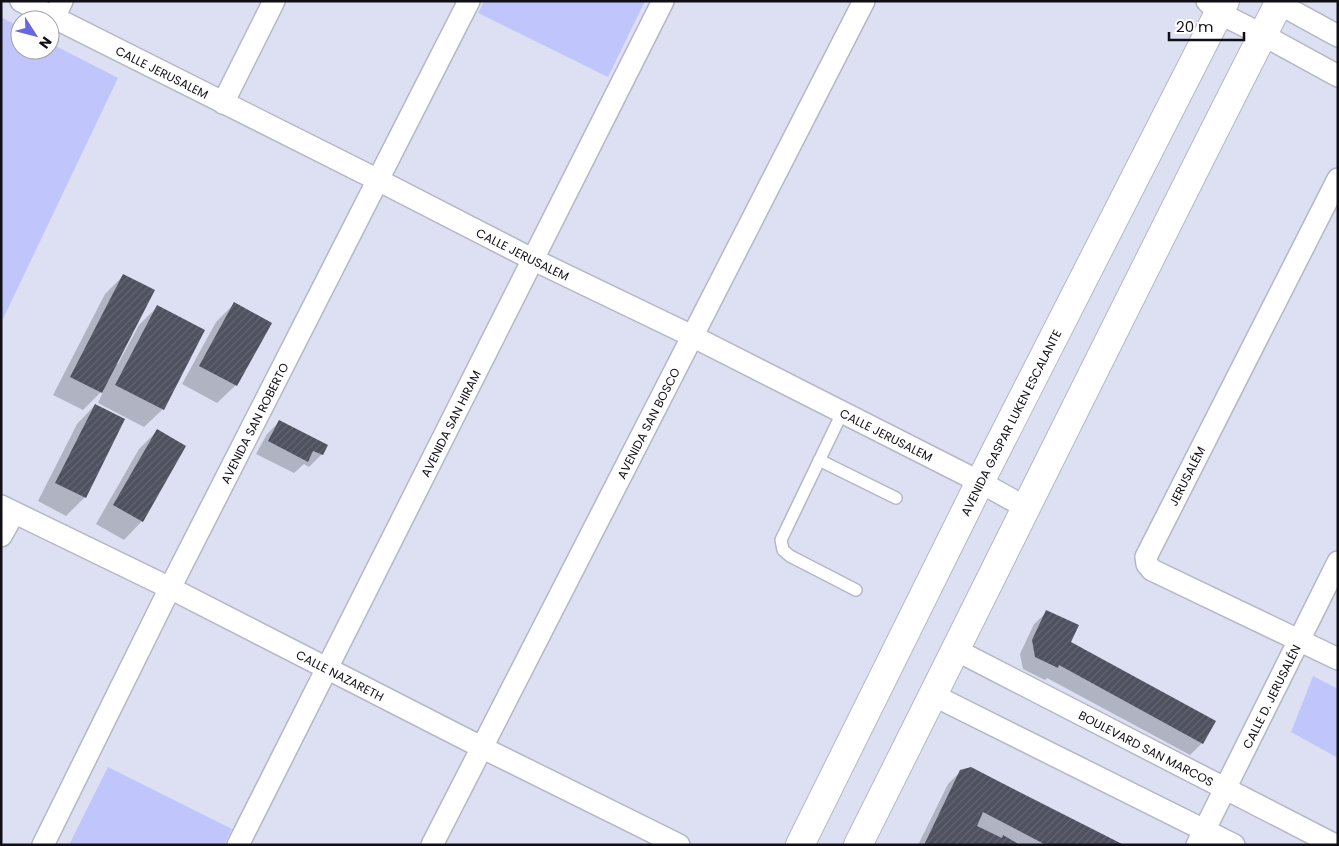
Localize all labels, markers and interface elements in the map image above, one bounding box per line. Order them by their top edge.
north arrow [10,10,60,60]
scale bar [1169,10,1244,42]
text: 20 m [1176,16,1214,37]
text: N [34,33,57,53]
street label: CALLE JERUSALEM [113,41,212,102]
street label: CALLE JERUSALEM [474,223,572,284]
street label: AVENIDA GASPAR LUKEN ESCALANTE [956,326,1065,519]
street label: AVENIDA SAN ROBERTO [216,359,292,486]
street label: AVENIDA SAN BOSCO [612,364,684,482]
street label: AVENIDA SAN HIRAM [416,367,484,480]
street label: CALLE JERUSALEM [837,404,936,465]
street label: JERUSALÉM [1165,443,1209,509]
street label: CALLE D. JERUSALÉN [1238,642,1304,751]
street label: CALLE NAZARETH [293,645,387,705]
street label: BOULEVARD SAN MARCOS [1076,706,1217,790]

